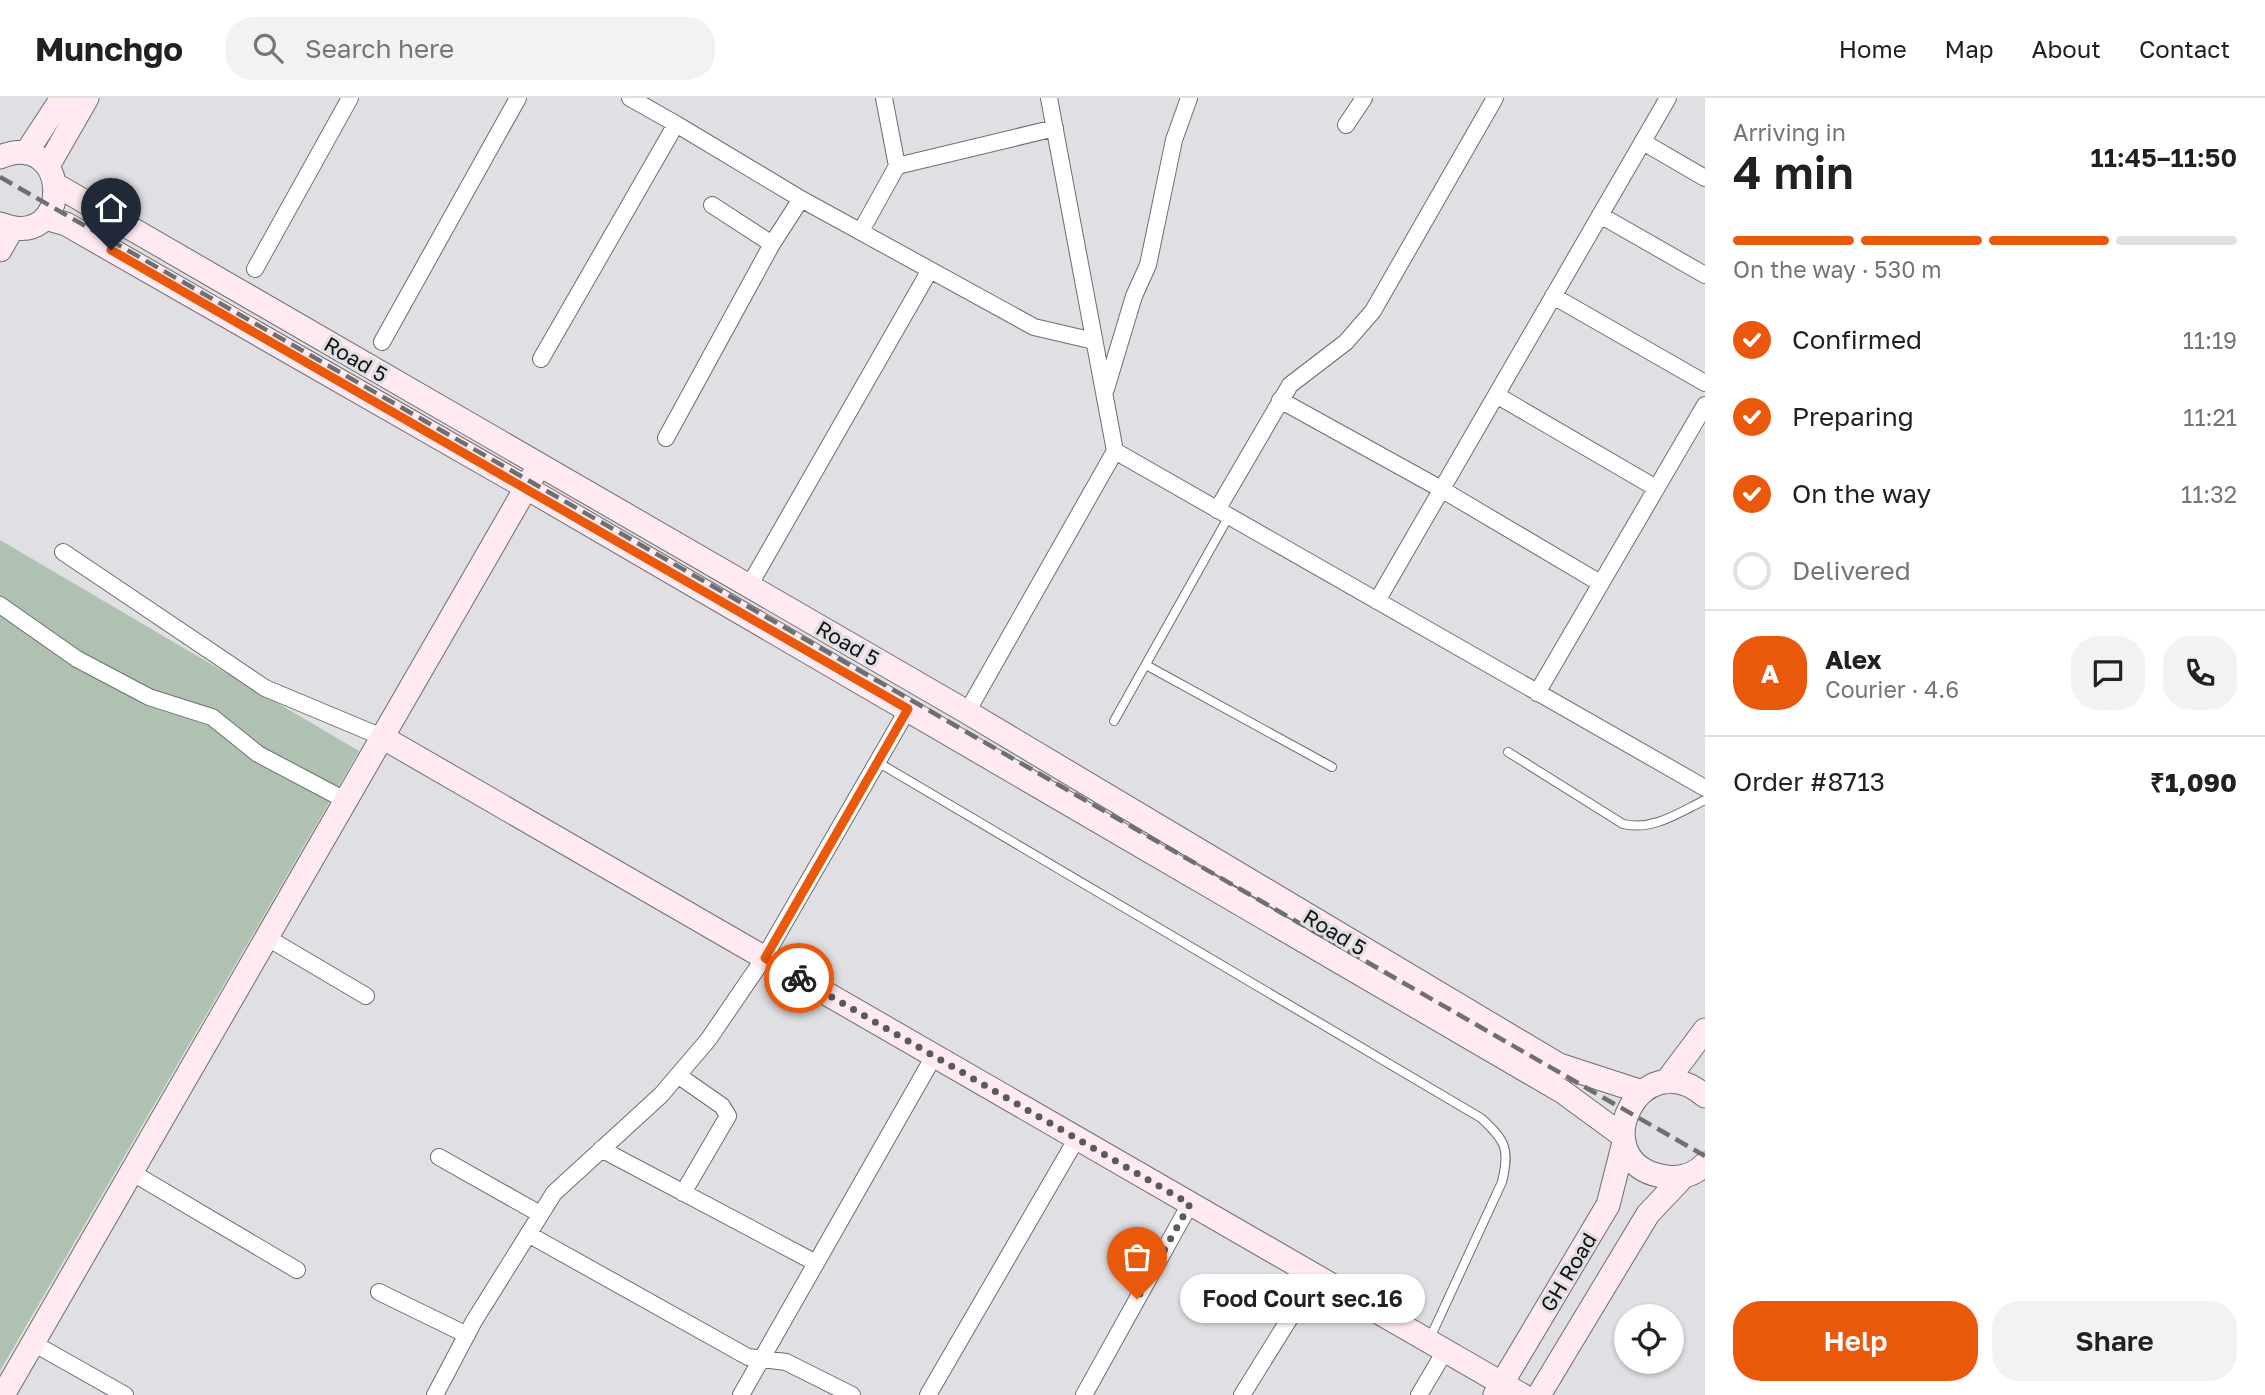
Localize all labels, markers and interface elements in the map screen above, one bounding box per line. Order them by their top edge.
search box [225,17,715,80]
text: Munchgo [35,29,183,68]
icon: search [249,29,287,67]
text: Search here [305,33,454,64]
text: Home [1839,34,1907,63]
text: Map [1945,34,1994,63]
text: About [2032,34,2101,63]
text: Contact [2139,34,2230,63]
text: Arriving in [1733,118,1846,146]
text: 11:45–11:50 [2091,142,2237,173]
text: 4 min [1733,144,1854,199]
pin [81,178,141,250]
icon: home [92,189,130,227]
text: On the way · 530 m [1733,255,1942,283]
icon: check [1733,321,1771,359]
text: Confirmed [1792,324,1922,355]
text: 11:19 [2183,326,2237,354]
street label: Road 5 [320,331,392,387]
icon: check [1733,398,1771,436]
text: Preparing [1792,401,1914,432]
text: 11:21 [2183,403,2237,431]
icon: check [1733,475,1771,513]
text: On the way [1792,478,1931,509]
text: 11:32 [2181,480,2237,508]
text: Delivered [1792,555,1911,586]
street label: Road 5 [812,615,884,671]
button: chat [2071,636,2145,710]
button: phone [2163,636,2237,710]
text: Alex [1825,644,1882,675]
text: A [1761,658,1779,689]
text: Courier · 4.6 [1825,675,1959,703]
text: Order #8713 [1733,766,1885,797]
text: ₹1,090 [2150,767,2237,798]
street label: Road 5 [1299,903,1371,961]
courier [764,943,834,1013]
icon: bike [780,959,818,997]
pin [1107,1227,1167,1299]
street label: GH Road [1534,1228,1602,1316]
icon: bag [1118,1238,1156,1276]
callout: Food Court sec.16 [1179,1274,1424,1324]
text: Food Court sec.16 [1202,1284,1403,1312]
button: Help [1733,1301,1978,1381]
button: Share [1992,1301,2237,1381]
map controls [1614,1304,1684,1374]
button: locate [1614,1304,1684,1374]

